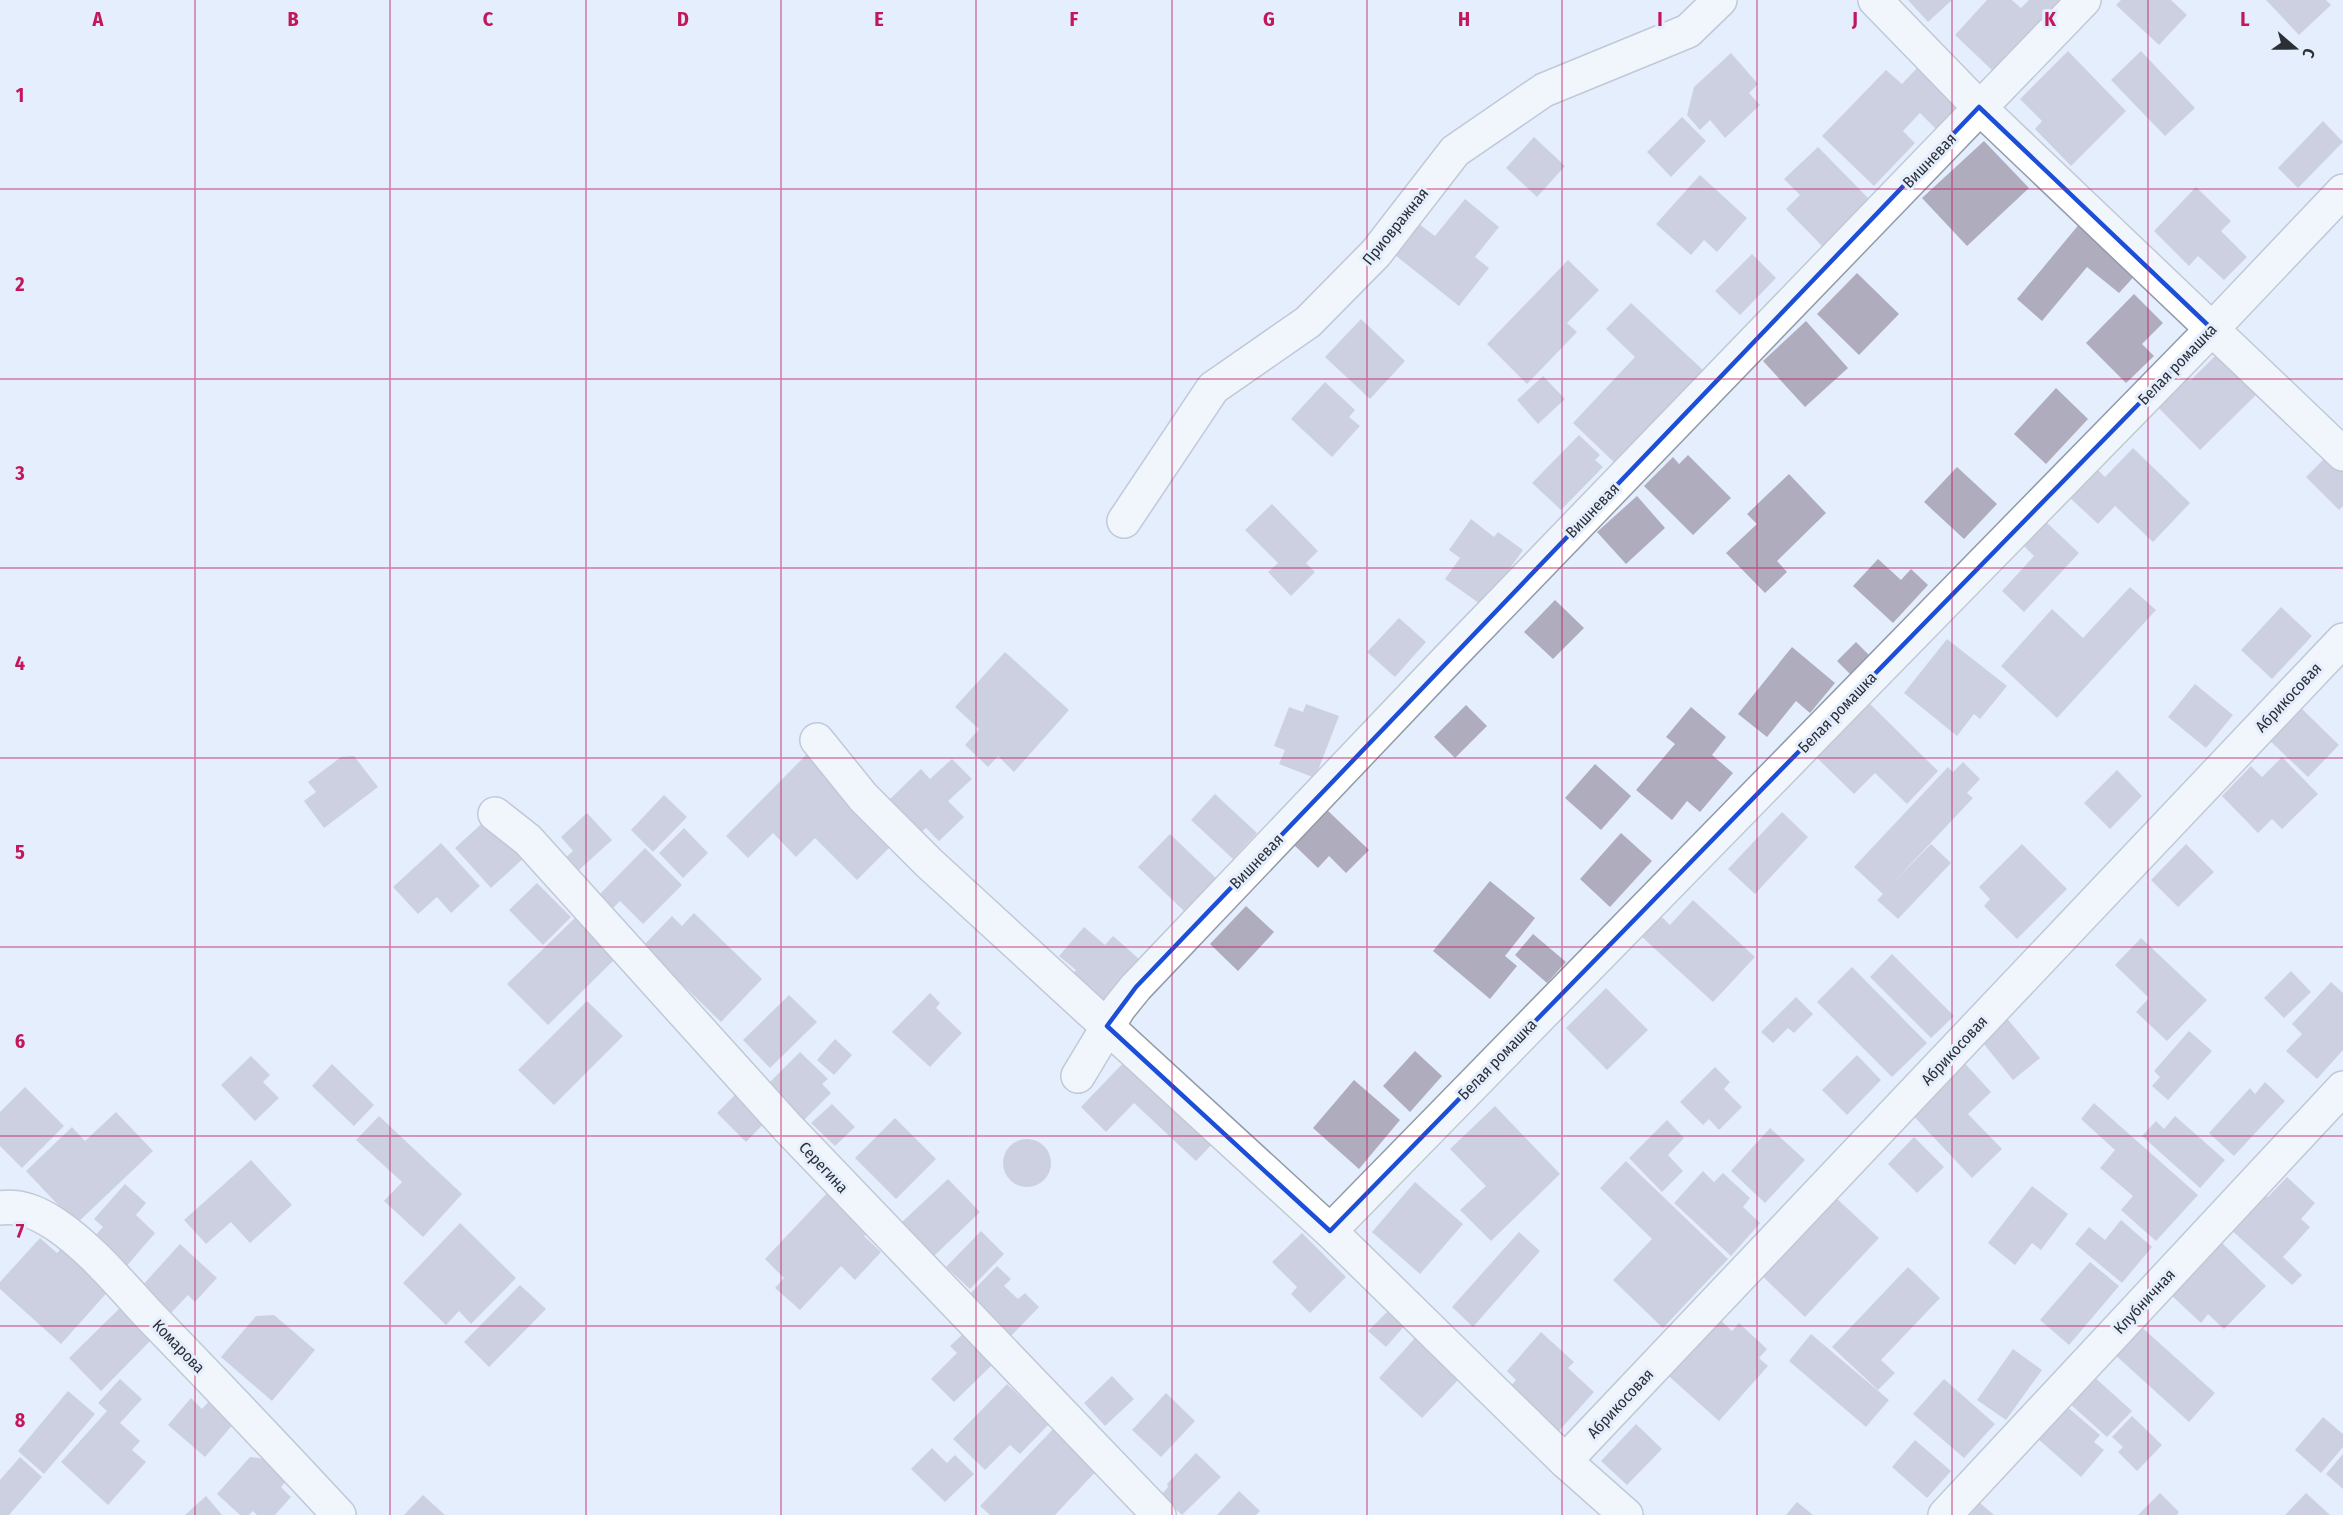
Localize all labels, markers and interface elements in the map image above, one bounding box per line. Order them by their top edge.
text: A [92,7,105,31]
text: B [287,7,299,31]
text: C [483,7,494,31]
text: D [677,7,689,31]
text: E [874,7,884,31]
text: F [1070,7,1079,31]
text: G [1263,7,1275,31]
text: H [1458,7,1470,31]
text: I [1657,7,1663,31]
text: J [1851,7,1858,31]
text: K [2044,7,2056,31]
text: L [2240,7,2250,31]
north arrow [2265,18,2325,78]
text: С [2298,46,2319,61]
text: 1 [16,83,24,107]
street label: Вишневая [1899,129,1960,192]
street label: Приовражная [1358,184,1432,269]
text: 2 [14,272,25,296]
street label: Белая ромашка [2134,320,2221,409]
text: 3 [14,461,25,485]
street label: Вишневая [1562,479,1623,542]
text: 4 [15,651,25,675]
street label: Абрикосовая [2251,659,2325,736]
street label: Белая ромашка [1794,668,1881,757]
street label: Вишневая [1226,830,1287,893]
text: 5 [15,840,25,864]
street label: Абрикосовая [1917,1012,1991,1089]
street label: Белая ромашка [1454,1015,1541,1104]
text: 6 [15,1029,25,1053]
street label: Серегина [795,1138,852,1197]
text: 7 [16,1219,25,1243]
street label: Клубничная [2110,1265,2179,1338]
street label: Комарова [149,1316,209,1377]
street label: Абрикосовая [1583,1365,1657,1442]
text: 8 [15,1408,26,1432]

